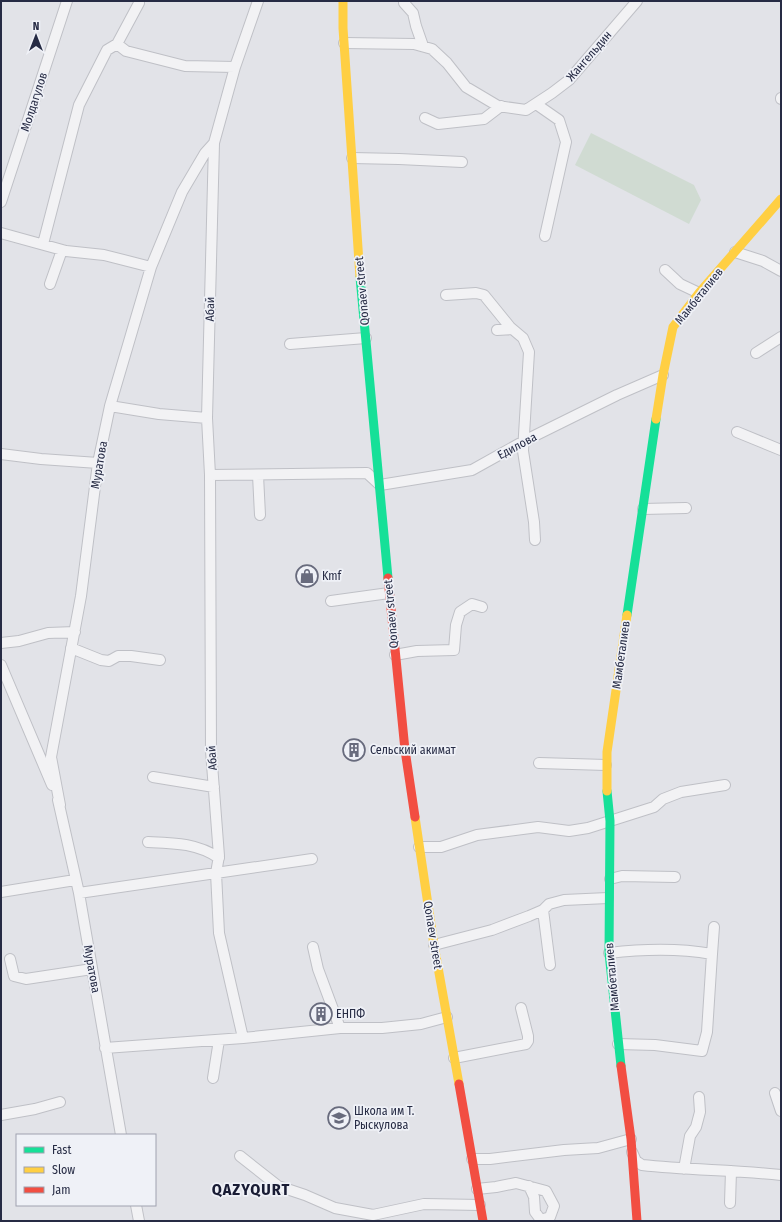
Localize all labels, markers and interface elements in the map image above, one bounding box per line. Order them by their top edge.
north arrow [16,16,56,56]
text: N [33,20,39,33]
street label: Жангельдин [563,28,615,84]
street label: Молдагулов [18,71,50,133]
street label: Qonaev street [352,256,372,326]
street label: Мамбеталиев [672,265,726,327]
street label: Абай [203,296,217,322]
street label: Едилова [495,430,539,462]
street label: Муратова [88,440,110,490]
shop icon: Kmf [294,563,320,589]
place label: Kmf [322,569,343,583]
street label: Qonaev street [381,579,401,649]
street label: Мамбеталиев [609,620,633,690]
building icon: Сельский акимат [341,737,367,763]
place label: Сельский акимат [370,743,456,757]
street label: Абай [204,745,220,771]
street label: Qonaev street [421,900,445,970]
street label: Мамбеталиев [602,942,622,1012]
street label: Муратова [81,944,103,994]
building icon: ЕНПФ [308,1001,334,1027]
place label: ЕНПФ [336,1007,365,1021]
place label: Школа им Т. Рыскулова [354,1104,415,1132]
school or university icon: Школа им Т. Рыскулова [326,1105,352,1131]
legend [16,1134,156,1206]
text: Fast [52,1143,71,1157]
text: Slow [52,1163,75,1177]
district label: QAZYQURT [212,1180,290,1199]
text: Jam [52,1183,70,1197]

